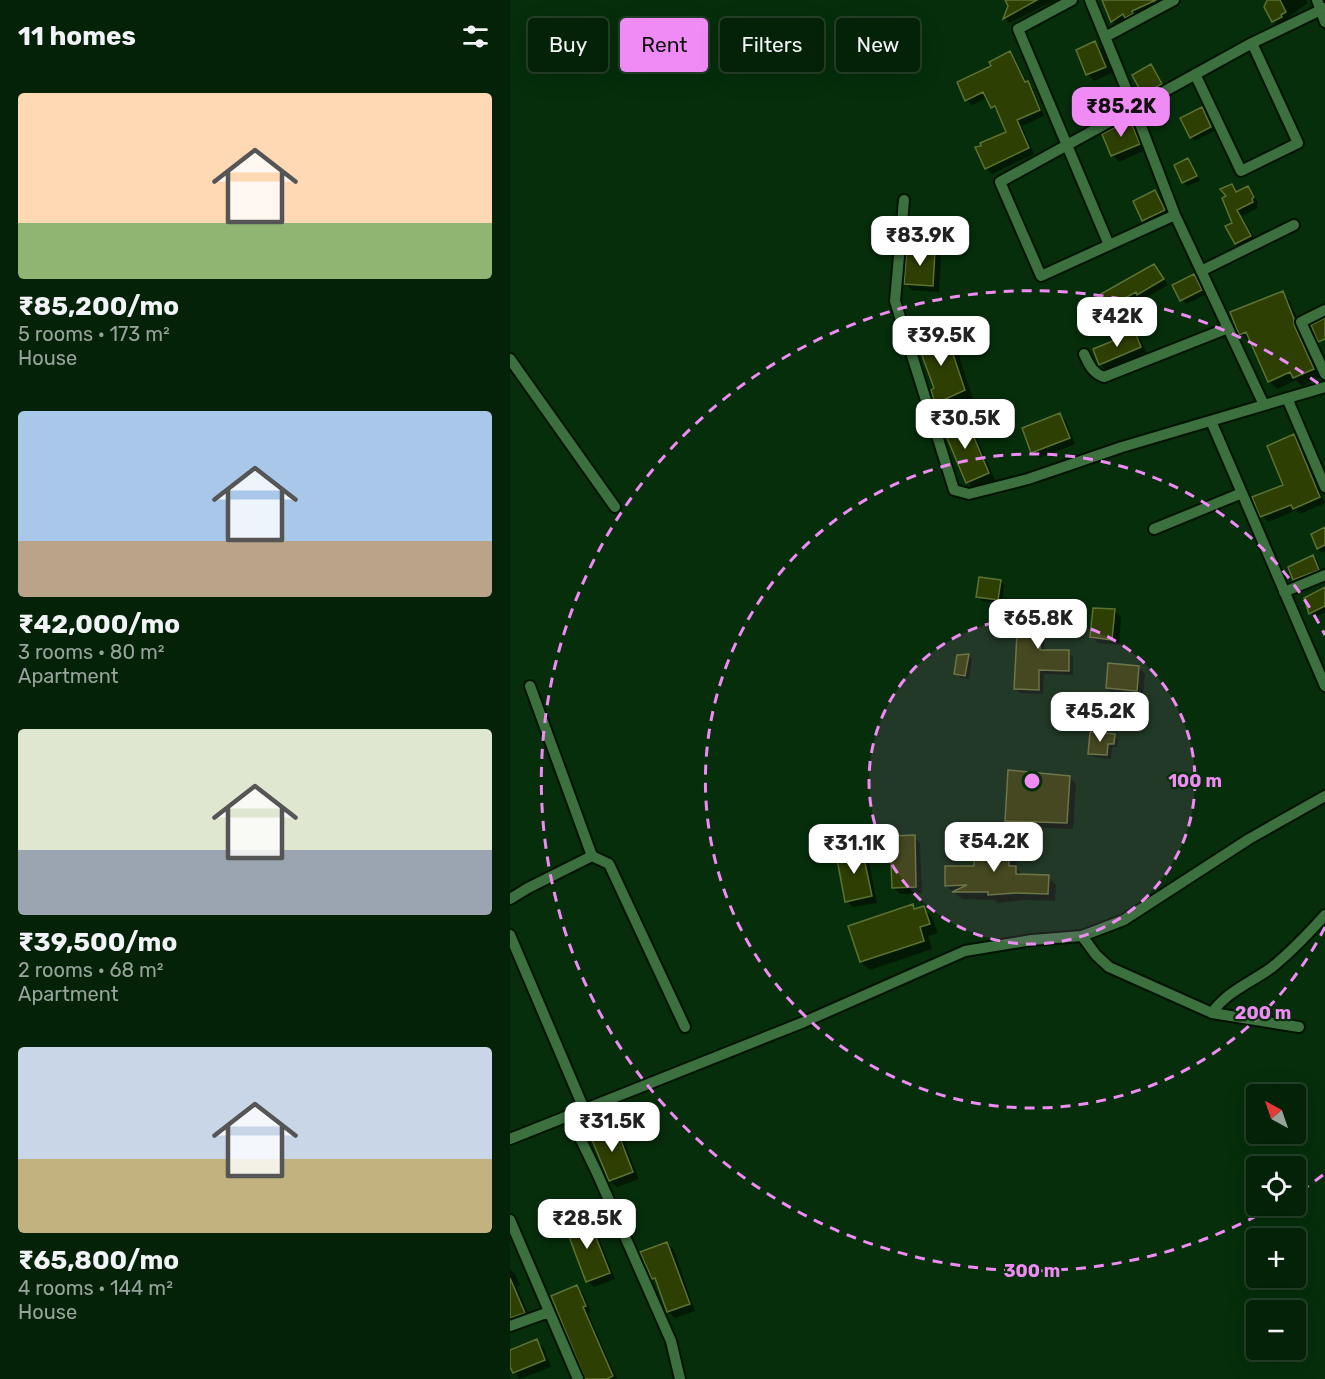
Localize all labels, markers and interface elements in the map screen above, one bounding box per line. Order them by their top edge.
chip: Buy [528,18,608,72]
chip: Rent [620,18,708,72]
chip: Filters [720,18,824,72]
chip: New [836,18,920,72]
icon: filters [459,20,492,53]
text: 11 homes [18,21,136,52]
pin: ₹85.2K [1072,87,1170,138]
text: ₹85.2K [1086,94,1156,118]
icon: home [201,132,309,240]
pin: ₹83.9K [871,216,969,267]
text: ₹83.9K [885,223,955,247]
text: ₹85,200/mo [18,291,179,322]
pin: ₹42K [1081,297,1153,348]
text: ₹42K [1091,304,1143,328]
pin: ₹39.5K [892,316,990,367]
text: 5 rooms · 173 m² [18,322,170,346]
text: ₹39.5K [907,323,975,347]
text: House [18,346,77,370]
pin: ₹30.5K [916,399,1014,450]
text: ₹30.5K [930,406,1000,430]
icon: home [201,450,309,558]
pin: ₹65.8K [989,599,1087,650]
text: ₹65.8K [1003,606,1073,630]
text: ₹42,000/mo [18,609,180,640]
text: 3 rooms · 80 m² [18,640,165,664]
text: Apartment [18,664,119,688]
pin: ₹45.2K [1051,692,1149,743]
text: ₹45.2K [1065,699,1135,723]
icon: home [201,768,309,876]
text: 100 m [1168,770,1222,792]
centre of rings [1022,771,1042,791]
pin: ₹54.2K [945,822,1043,873]
pin: ₹31.1K [805,824,903,875]
text: ₹54.2K [959,829,1029,853]
text: ₹31.1K [823,831,885,855]
text: ₹39,500/mo [18,927,177,958]
text: 2 rooms · 68 m² [18,958,164,982]
text: Apartment [18,982,119,1006]
text: 200 m [1235,1002,1291,1024]
north arrow [1246,1084,1306,1144]
map controls [1246,1084,1306,1360]
icon: home [201,1086,309,1194]
pin: ₹31.5K [563,1102,661,1153]
text: ₹31.5K [579,1109,645,1133]
button: locate [1246,1156,1306,1216]
pin: ₹28.5K [538,1199,636,1250]
text: ₹28.5K [552,1206,622,1230]
button: + [1246,1228,1306,1288]
text: ₹65,800/mo [18,1245,179,1276]
text: 300 m [1004,1260,1060,1282]
text: 4 rooms · 144 m² [18,1276,173,1300]
text: House [18,1300,77,1324]
button: − [1246,1300,1306,1360]

